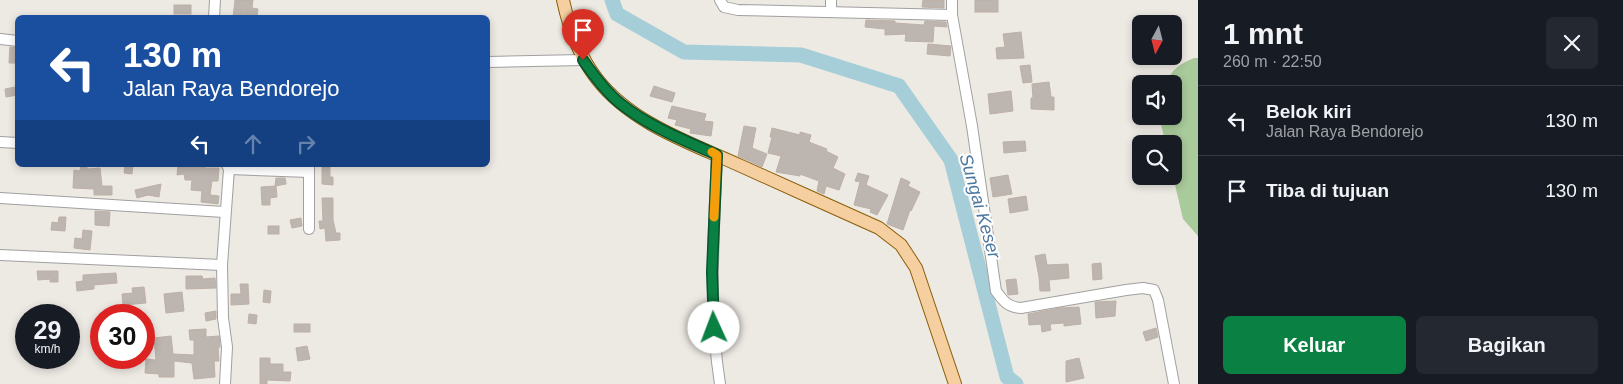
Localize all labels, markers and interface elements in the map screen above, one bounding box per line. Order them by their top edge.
pin [562,9,604,60]
north arrow [1132,15,1182,65]
map controls [1132,15,1182,185]
icon: arrive [569,16,597,44]
text: 1 mnt [1223,17,1303,50]
button: close [1546,17,1598,69]
icon: left [40,35,105,100]
text: 130 m [123,35,222,74]
text: 260 m · 22:50 [1223,53,1322,70]
button: sound [1132,75,1182,125]
text: Jalan Raya Bendorejo [123,76,339,101]
text: Belok kiri [1266,101,1352,122]
icon: left [1223,107,1251,135]
text: 130 m [1545,110,1598,131]
text: Jalan Raya Bendorejo [1266,123,1423,140]
icon: left [186,130,214,158]
icon: ahead [239,130,267,158]
icon: right [292,130,320,158]
button: search [1132,135,1182,185]
water label: Sungai Keser [955,151,1005,262]
icon: arrive [1223,177,1251,205]
text: Tiba di tujuan [1266,180,1389,201]
text: 130 m [1545,180,1598,201]
position arrow [687,301,739,353]
speed limit sign: 30 [90,304,155,369]
text: 29 [34,316,61,344]
button: Keluar [1223,316,1406,374]
button: Bagikan [1416,316,1598,374]
text: km/h [34,342,61,356]

